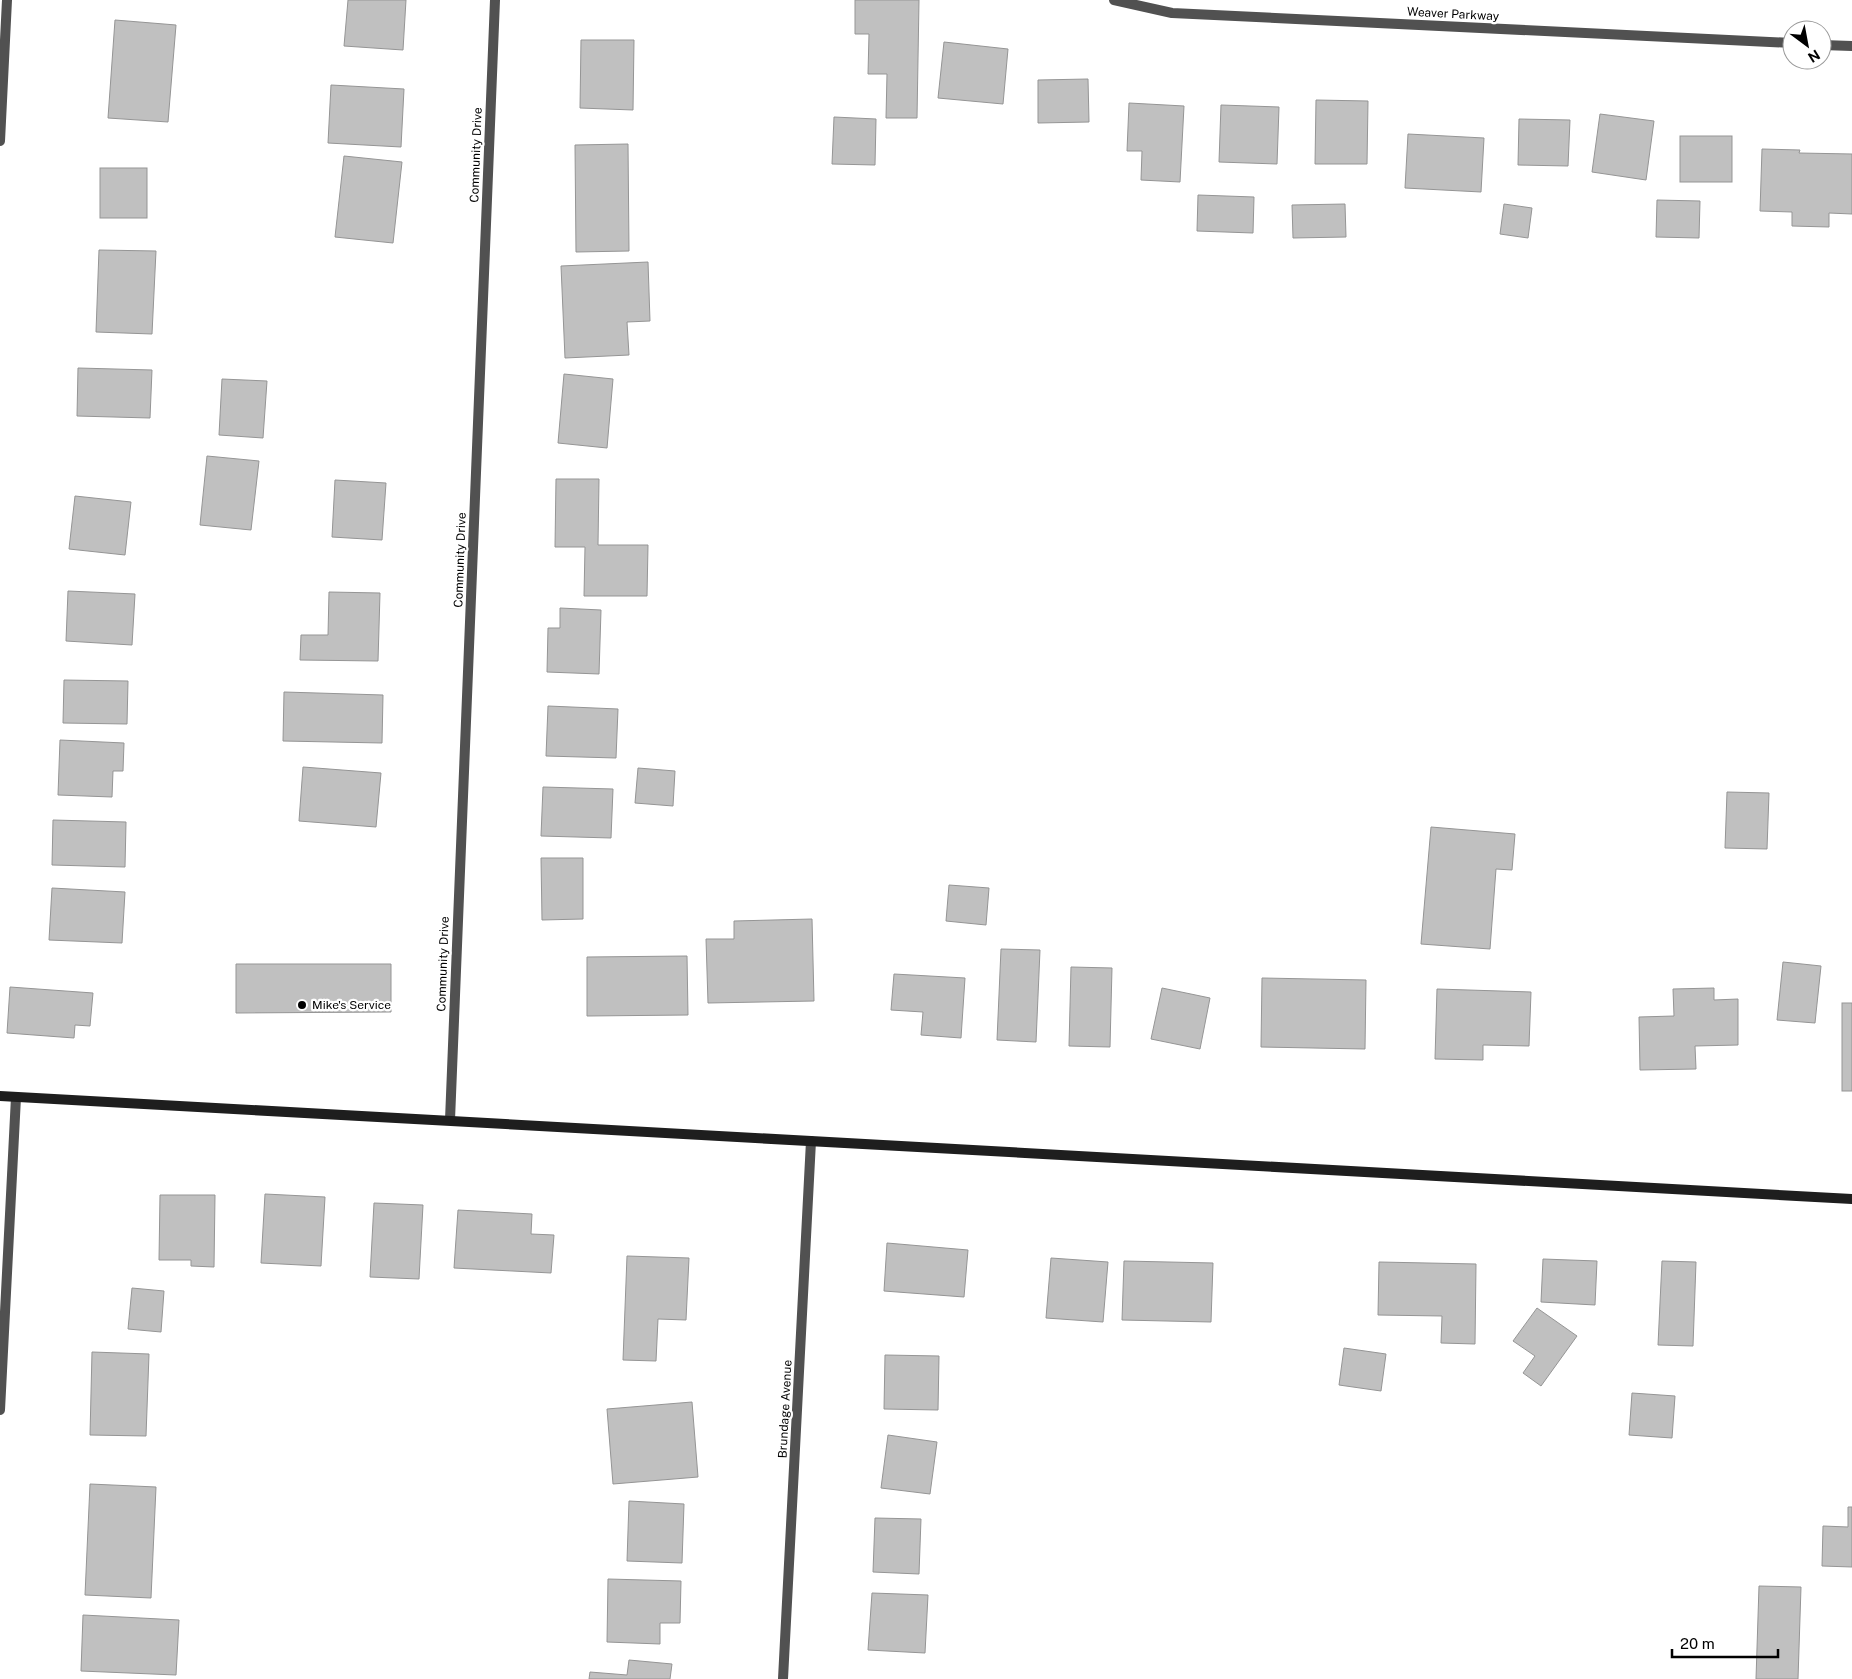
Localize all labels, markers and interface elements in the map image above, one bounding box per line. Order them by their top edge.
street label: Weaver Parkway [1407,5,1500,23]
north arrow [1782,20,1832,70]
text: N [1805,46,1823,66]
street label: Community Drive [467,107,485,203]
street label: Community Drive [451,512,469,608]
street label: Community Drive [434,916,452,1012]
place label: Mike's Service [312,998,391,1012]
marker: Mike's Service [296,999,308,1011]
street label: Brundage Avenue [775,1359,795,1459]
scale bar [1672,1626,1778,1658]
text: 20 m [1680,1635,1715,1652]

